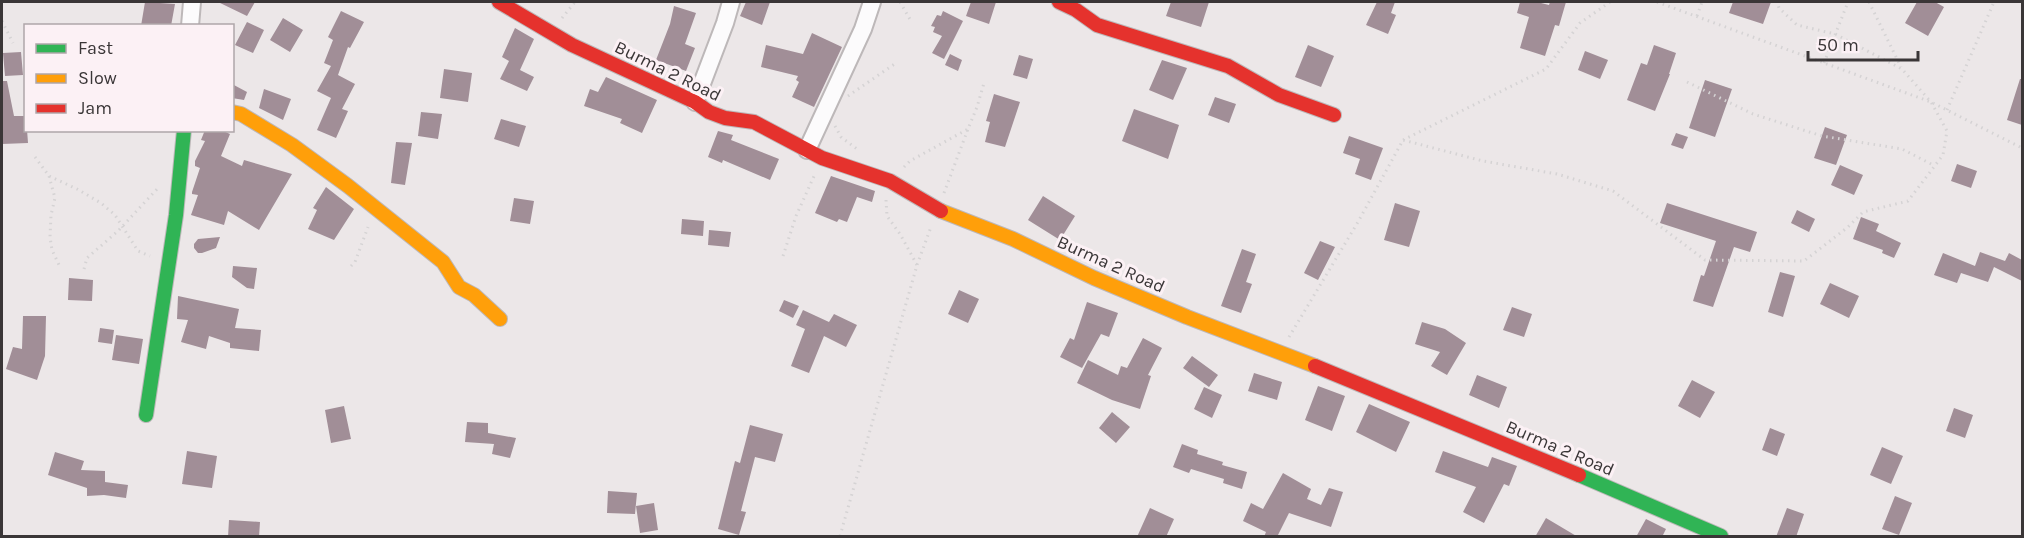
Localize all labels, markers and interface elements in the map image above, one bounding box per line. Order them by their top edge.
legend [24,24,234,132]
scale bar [1808,24,1918,62]
text: 50 m [1817,34,1859,56]
street label: Burma 2 Road [611,36,725,106]
text: Fast [78,37,113,59]
text: Slow [78,67,117,89]
text: Jam [78,97,112,119]
street label: Burma 2 Road [1054,230,1168,298]
street label: Burma 2 Road [1502,415,1618,481]

